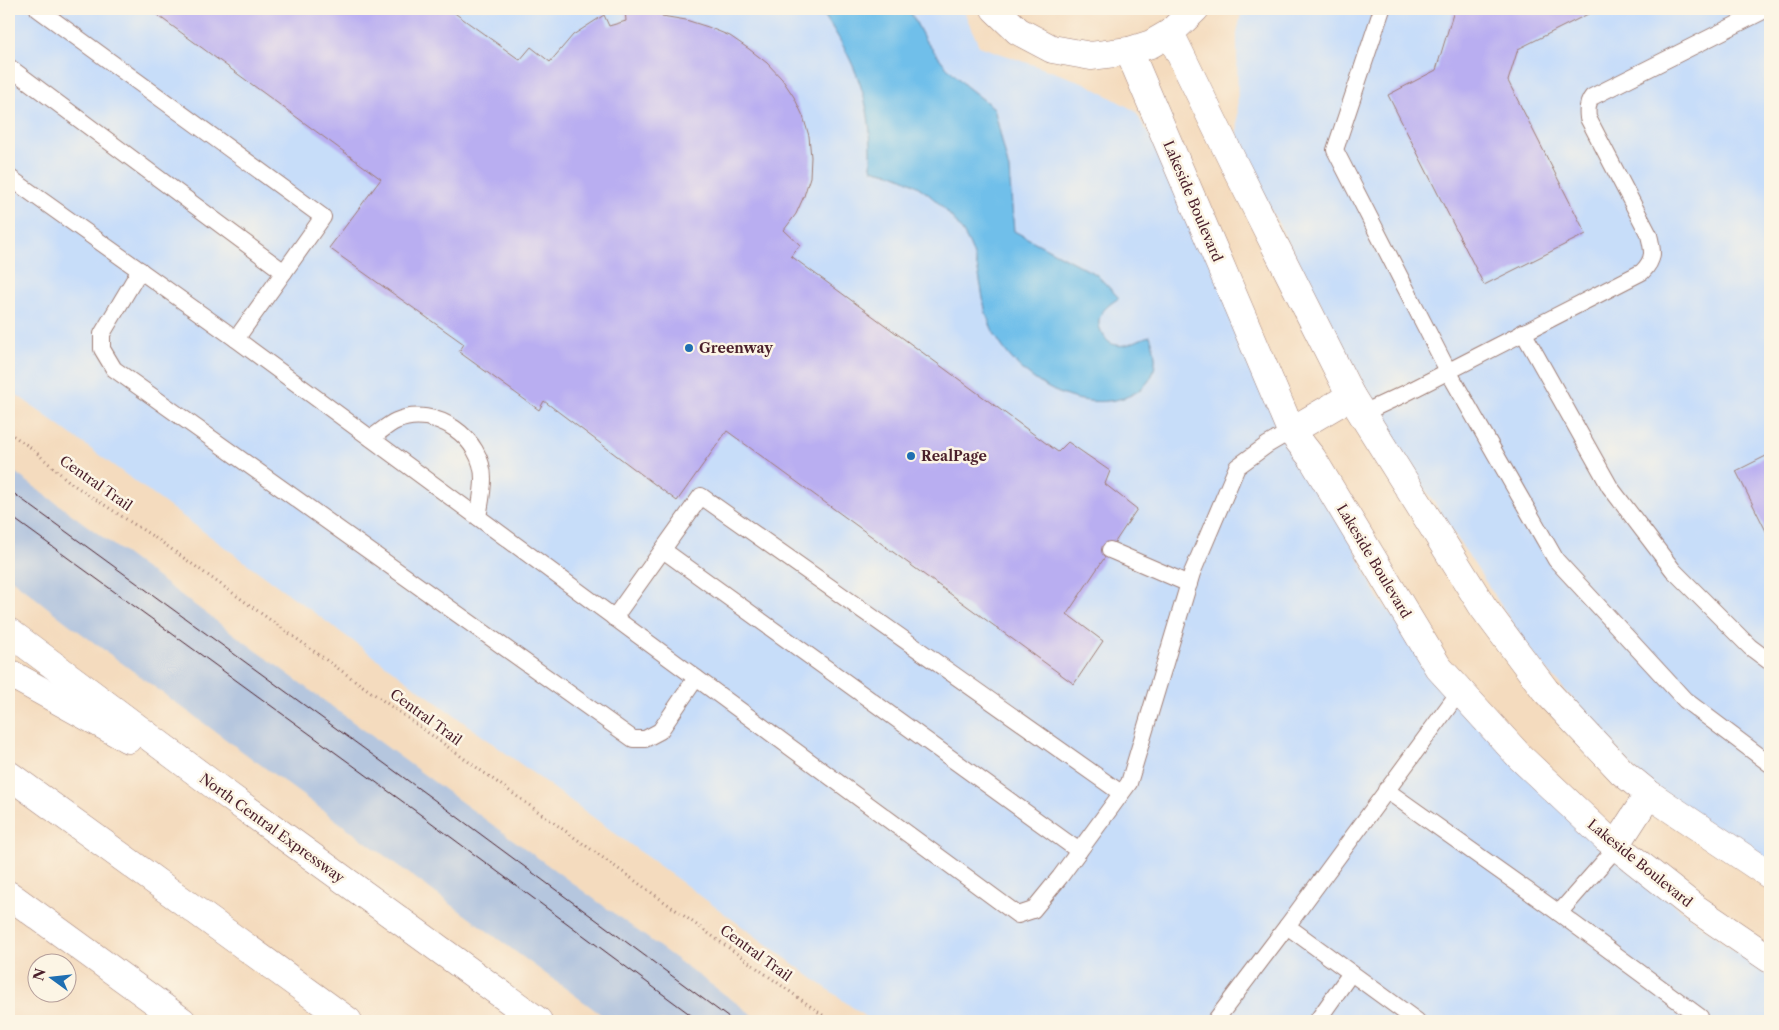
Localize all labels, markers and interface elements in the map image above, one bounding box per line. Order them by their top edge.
street label: Lakeside Boulevard [1159,138,1227,265]
place label: Greenway [699,339,773,357]
marker: Greenway [683,342,695,354]
place label: RealPage [921,447,987,465]
marker: RealPage [905,450,917,462]
street label: Central Trail [56,451,136,515]
street label: Lakeside Boulevard [1333,501,1415,622]
street label: Central Trail [387,685,465,749]
street label: North Central Expressway [196,769,348,887]
street label: Lakeside Boulevard [1584,815,1697,911]
street label: Central Trail [717,921,795,985]
north arrow [28,952,78,1002]
text: N [29,966,50,983]

